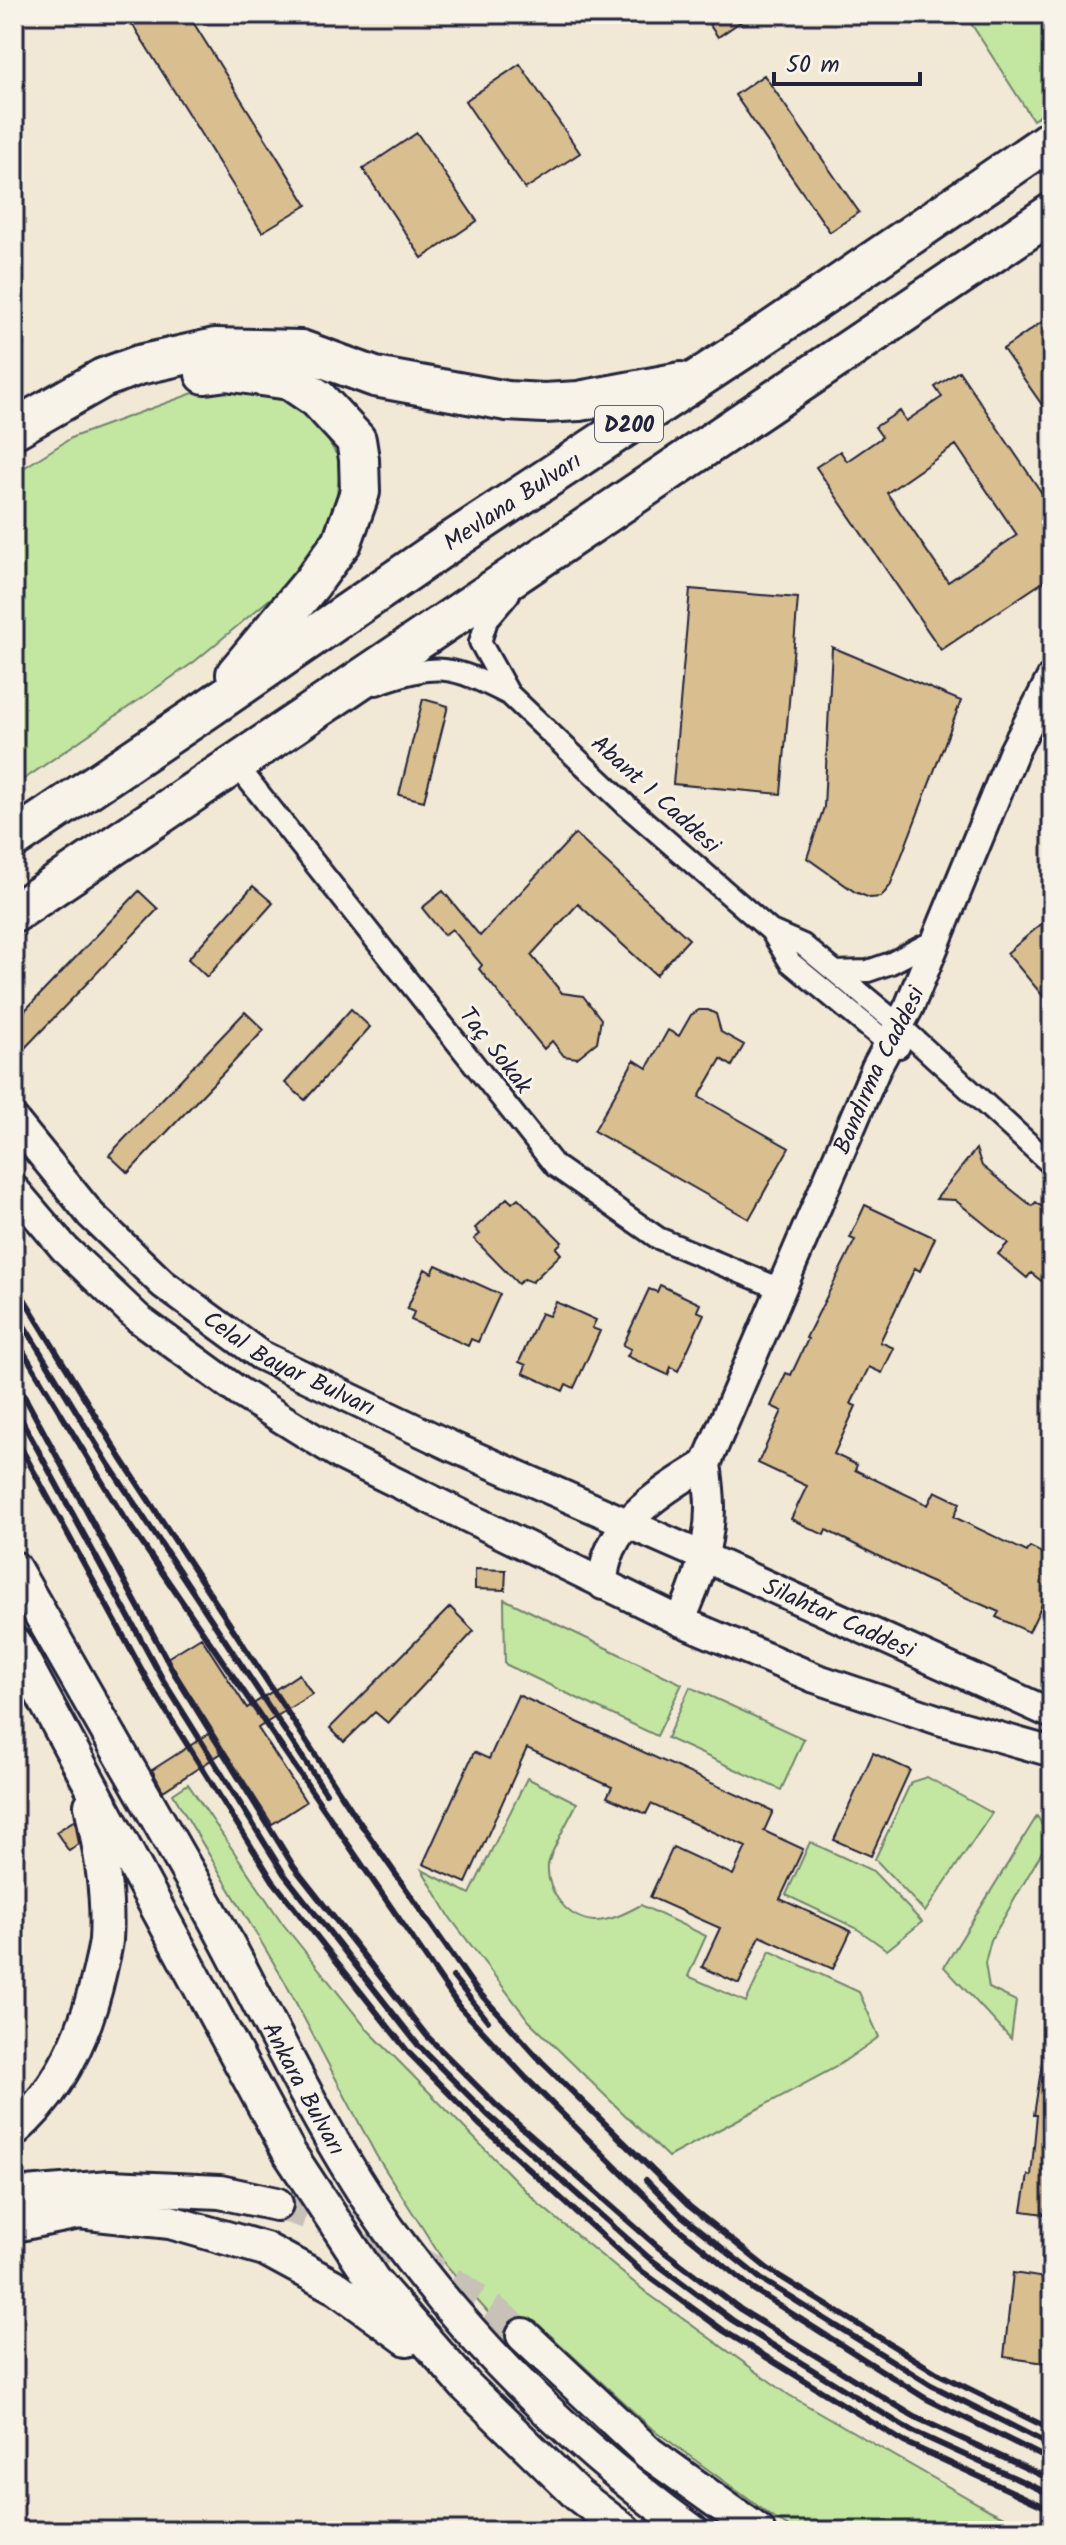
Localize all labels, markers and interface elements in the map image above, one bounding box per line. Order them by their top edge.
scale bar [774,36,920,86]
text: 50 m [786,46,840,85]
road number: D200 [595,406,663,442]
street label: Mevlana Bulvarı [436,442,590,563]
street label: Abant 1 Caddesi [581,726,730,865]
street label: Bandırma Caddesi [823,980,937,1161]
street label: Taç Sokak [448,999,542,1104]
street label: Celal Bayar Bulvarı [194,1301,382,1428]
street label: Silahtar Caddesi [756,1568,922,1671]
street label: Ankara Bulvarı [251,2015,355,2164]

